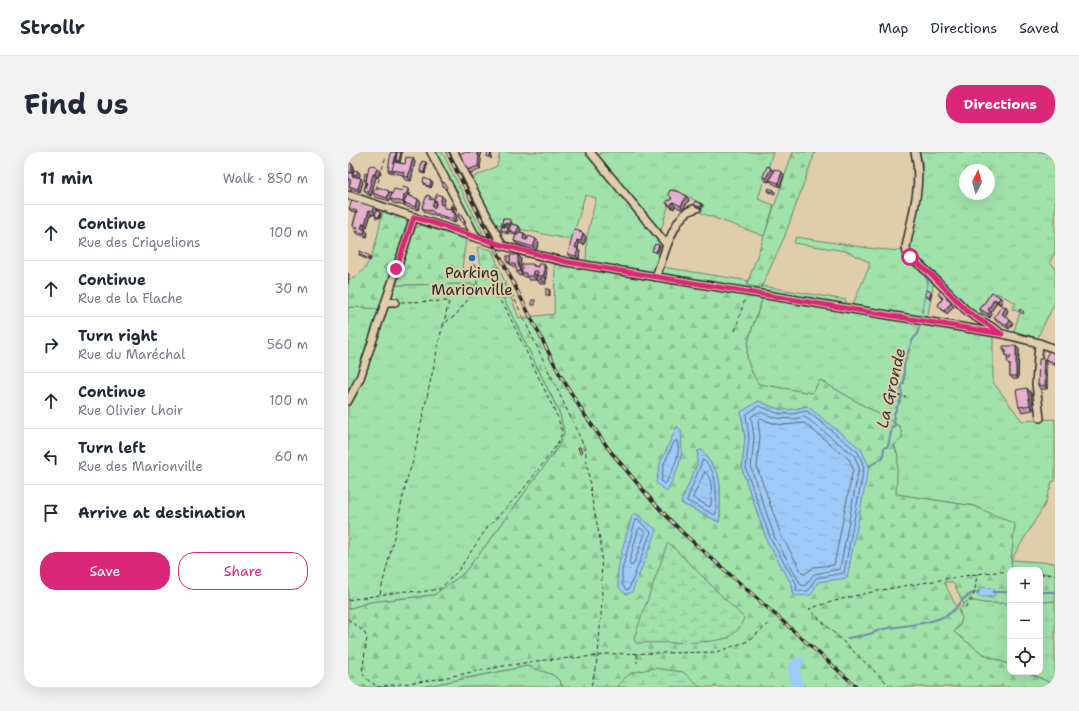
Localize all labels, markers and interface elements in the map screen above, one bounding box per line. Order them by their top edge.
text: Strollr [20,15,85,40]
text: Map [879,19,909,37]
text: Directions [931,19,997,37]
text: Saved [1019,19,1059,37]
text: Find us [24,85,129,123]
button: Directions [946,85,1055,123]
north arrow [959,164,995,200]
text: 11 min [40,167,93,189]
text: Walk · 850 m [223,170,308,187]
text: Continue [78,214,146,234]
icon: ahead [40,222,62,244]
text: 100 m [269,224,308,241]
text: Rue des Criquelions [78,234,200,251]
route start [901,248,919,266]
marker: Parking Marionville [467,253,477,263]
route end [387,260,405,278]
place label: Parking Marionville [431,263,513,300]
text: Continue [78,270,146,290]
icon: ahead [40,278,62,300]
text: 30 m [274,280,308,297]
text: Rue de la Flache [78,290,183,307]
text: Turn right [78,326,158,346]
icon: right [40,334,62,356]
text: 560 m [267,336,308,353]
text: Rue du Maréchal [78,346,185,363]
water label: La Gronde [872,346,910,430]
text: Continue [78,382,146,402]
icon: ahead [40,390,62,412]
text: 100 m [269,392,308,409]
text: Rue Olivier Lhoir [78,402,183,419]
text: Turn left [78,438,146,458]
icon: left [40,446,62,468]
text: 60 m [275,448,308,465]
text: Rue des Marionville [78,458,203,475]
icon: arrive [40,502,62,524]
text: Arrive at destination [78,503,246,523]
button: Save [40,552,170,590]
button: Share [178,552,308,590]
map controls [1007,567,1043,675]
button: + [1007,567,1043,603]
button: − [1007,603,1043,639]
button: locate [1007,639,1043,675]

